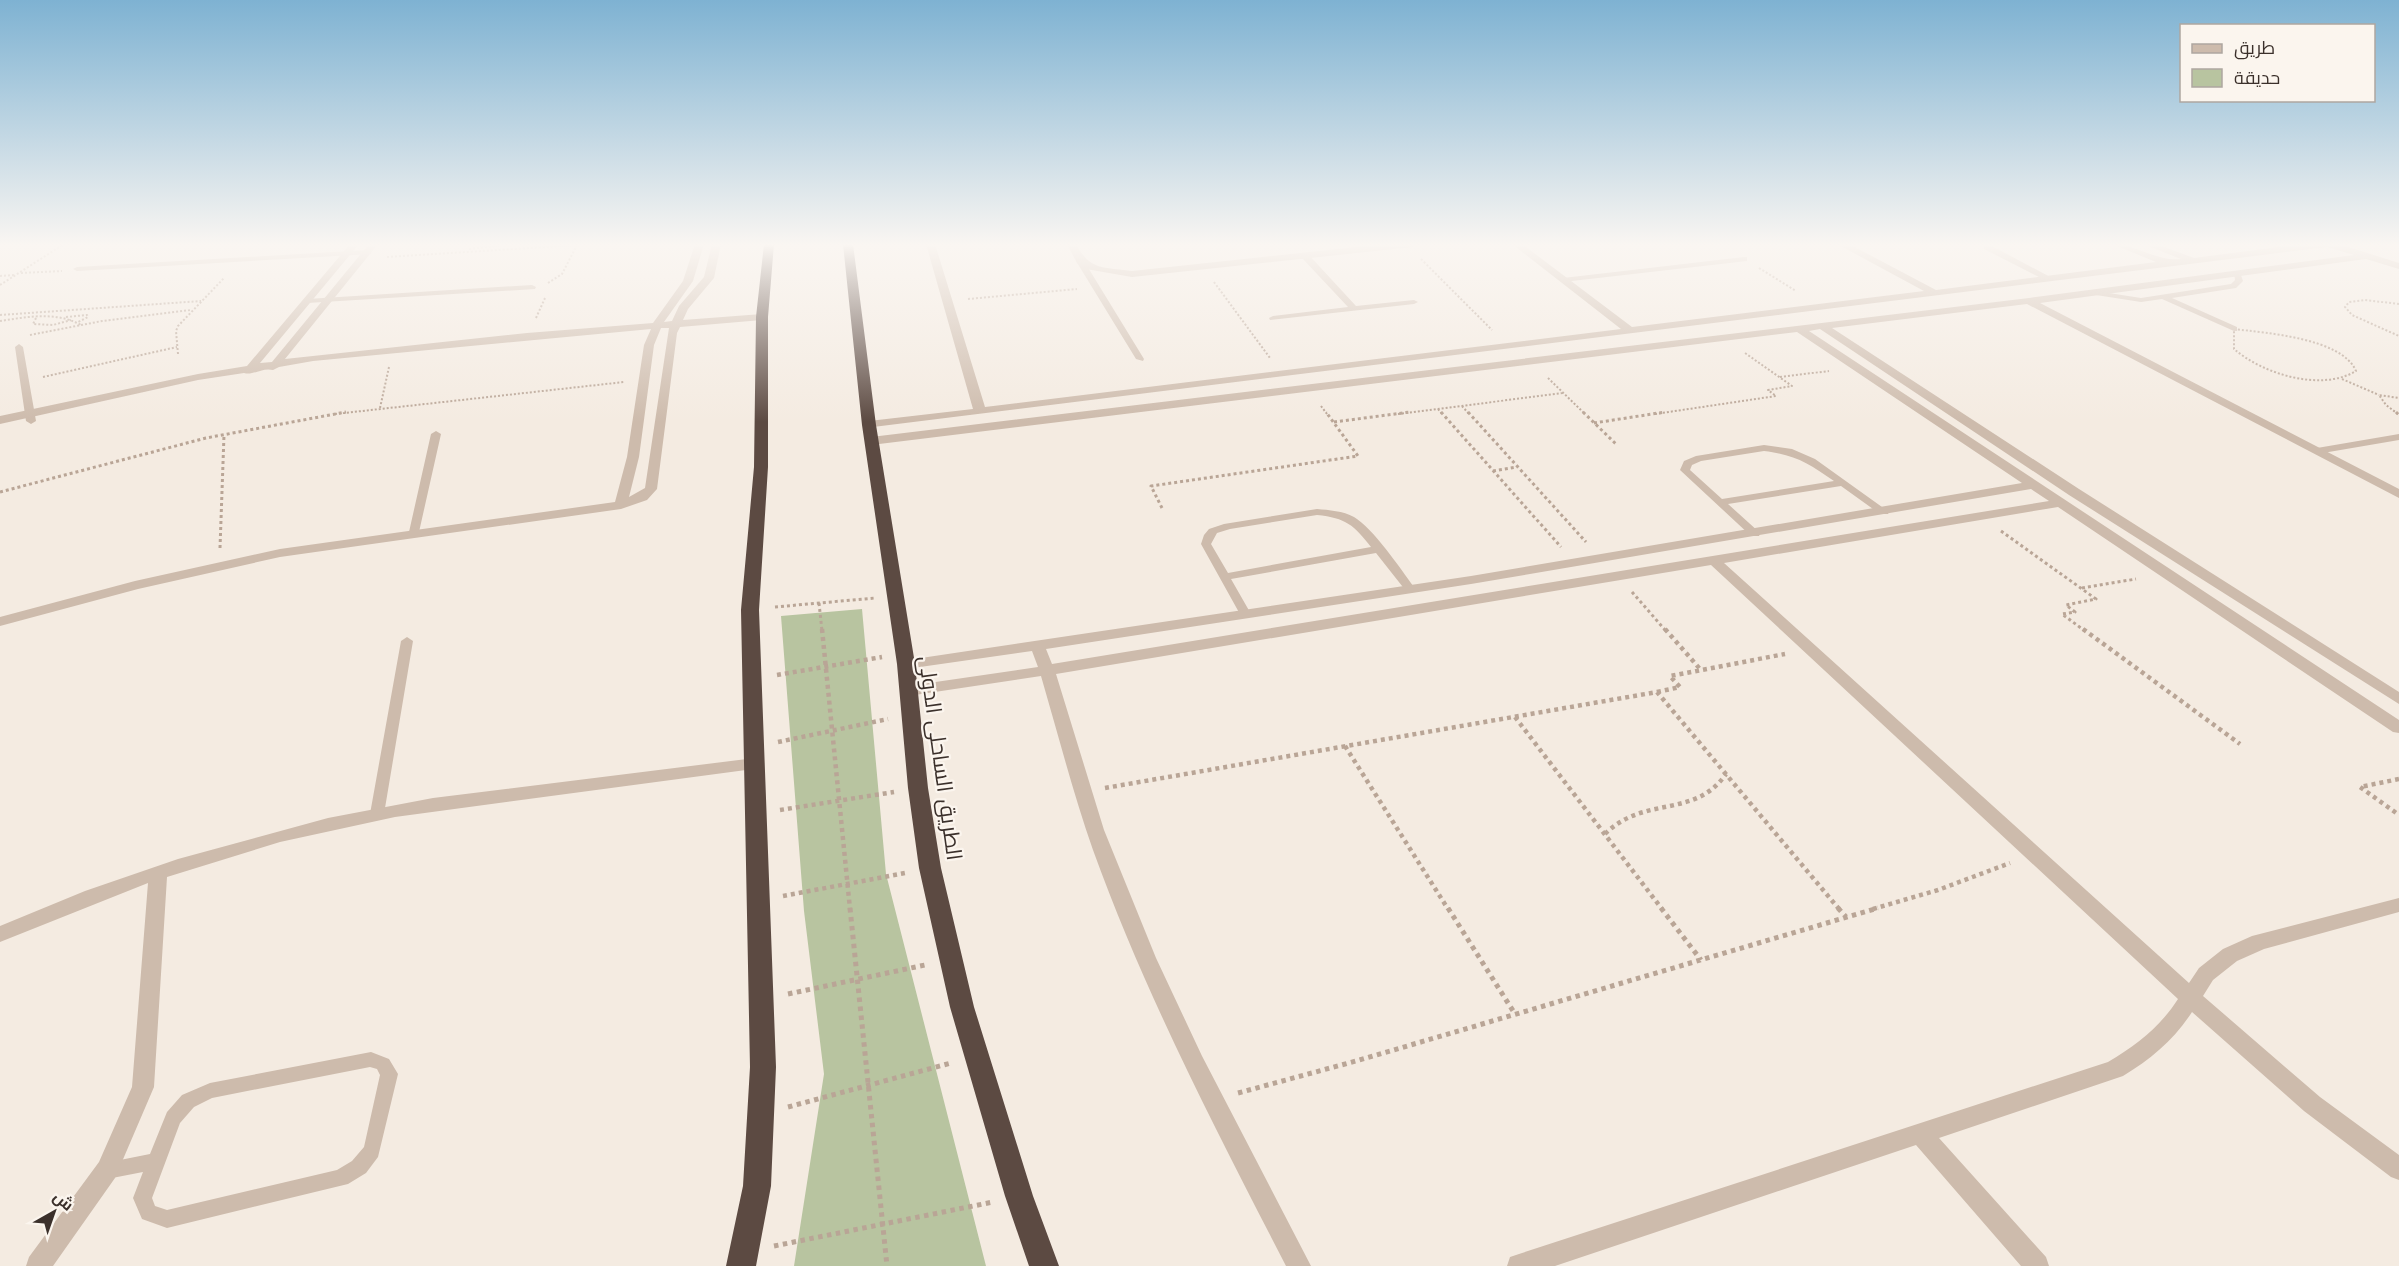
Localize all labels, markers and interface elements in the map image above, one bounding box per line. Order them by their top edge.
legend [2180,24,2375,102]
text: طريق [2234,35,2275,61]
text: حديقة [2234,65,2280,91]
street label: الطريق الساحلى الدولى [911,654,971,862]
north arrow [24,1182,84,1242]
text: ش [48,1185,79,1216]

